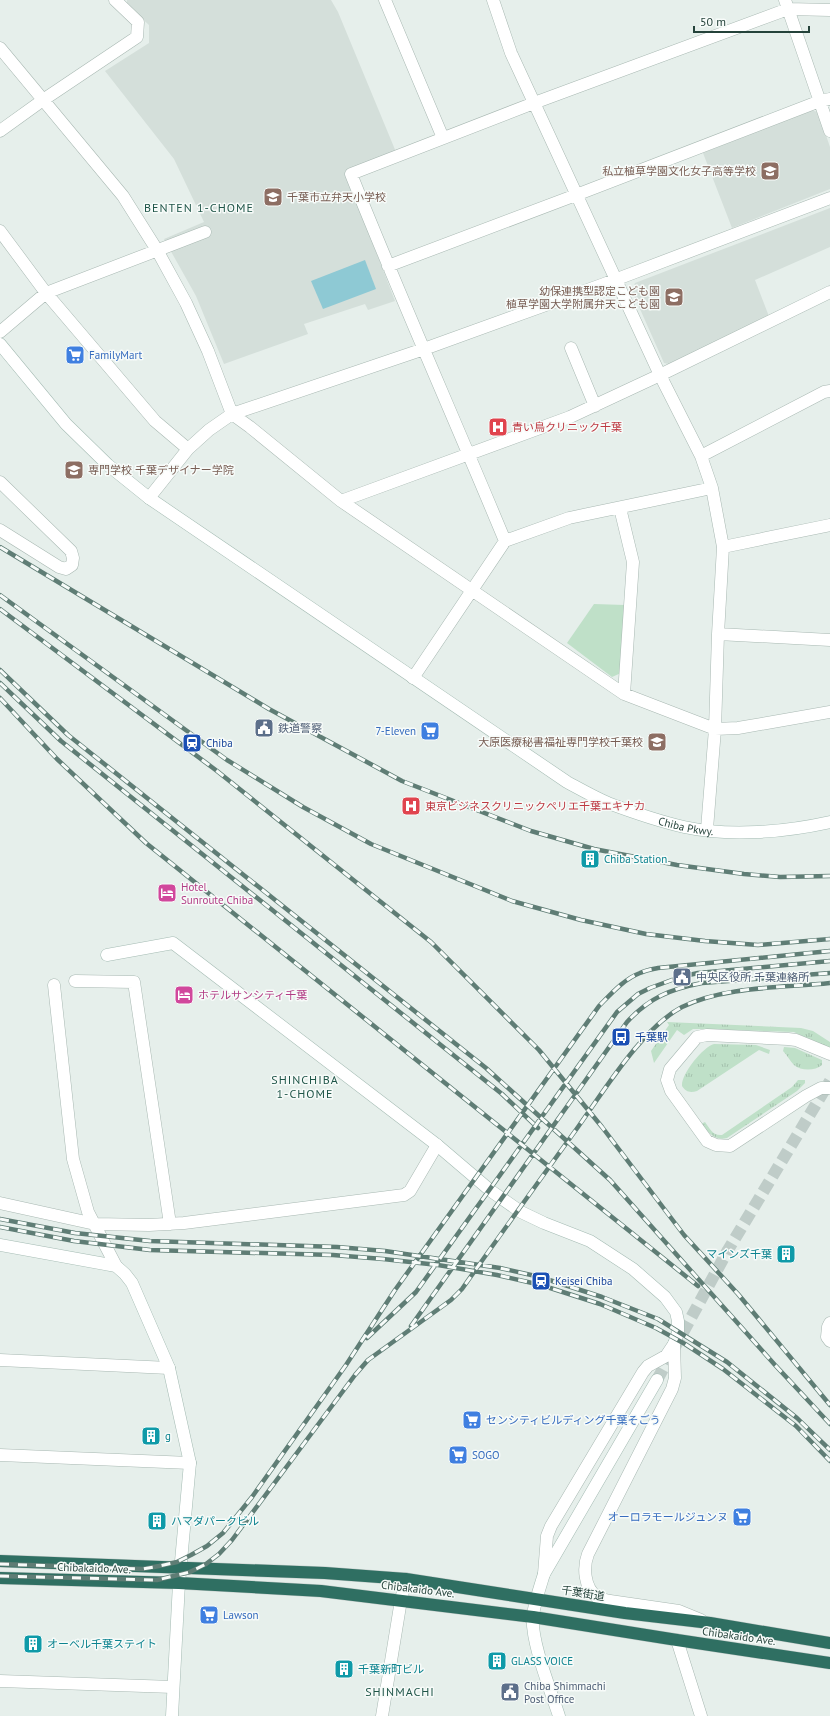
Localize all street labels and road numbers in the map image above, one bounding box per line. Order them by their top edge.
street label: Chiba Pkwy. [657,814,714,838]
street label: Chibakaido Ave. [57,1560,131,1576]
street label: Chibakaido Ave. [380,1578,456,1600]
street label: 千葉街道 [560,1583,606,1603]
street label: Chibakaido Ave. [701,1624,777,1648]

